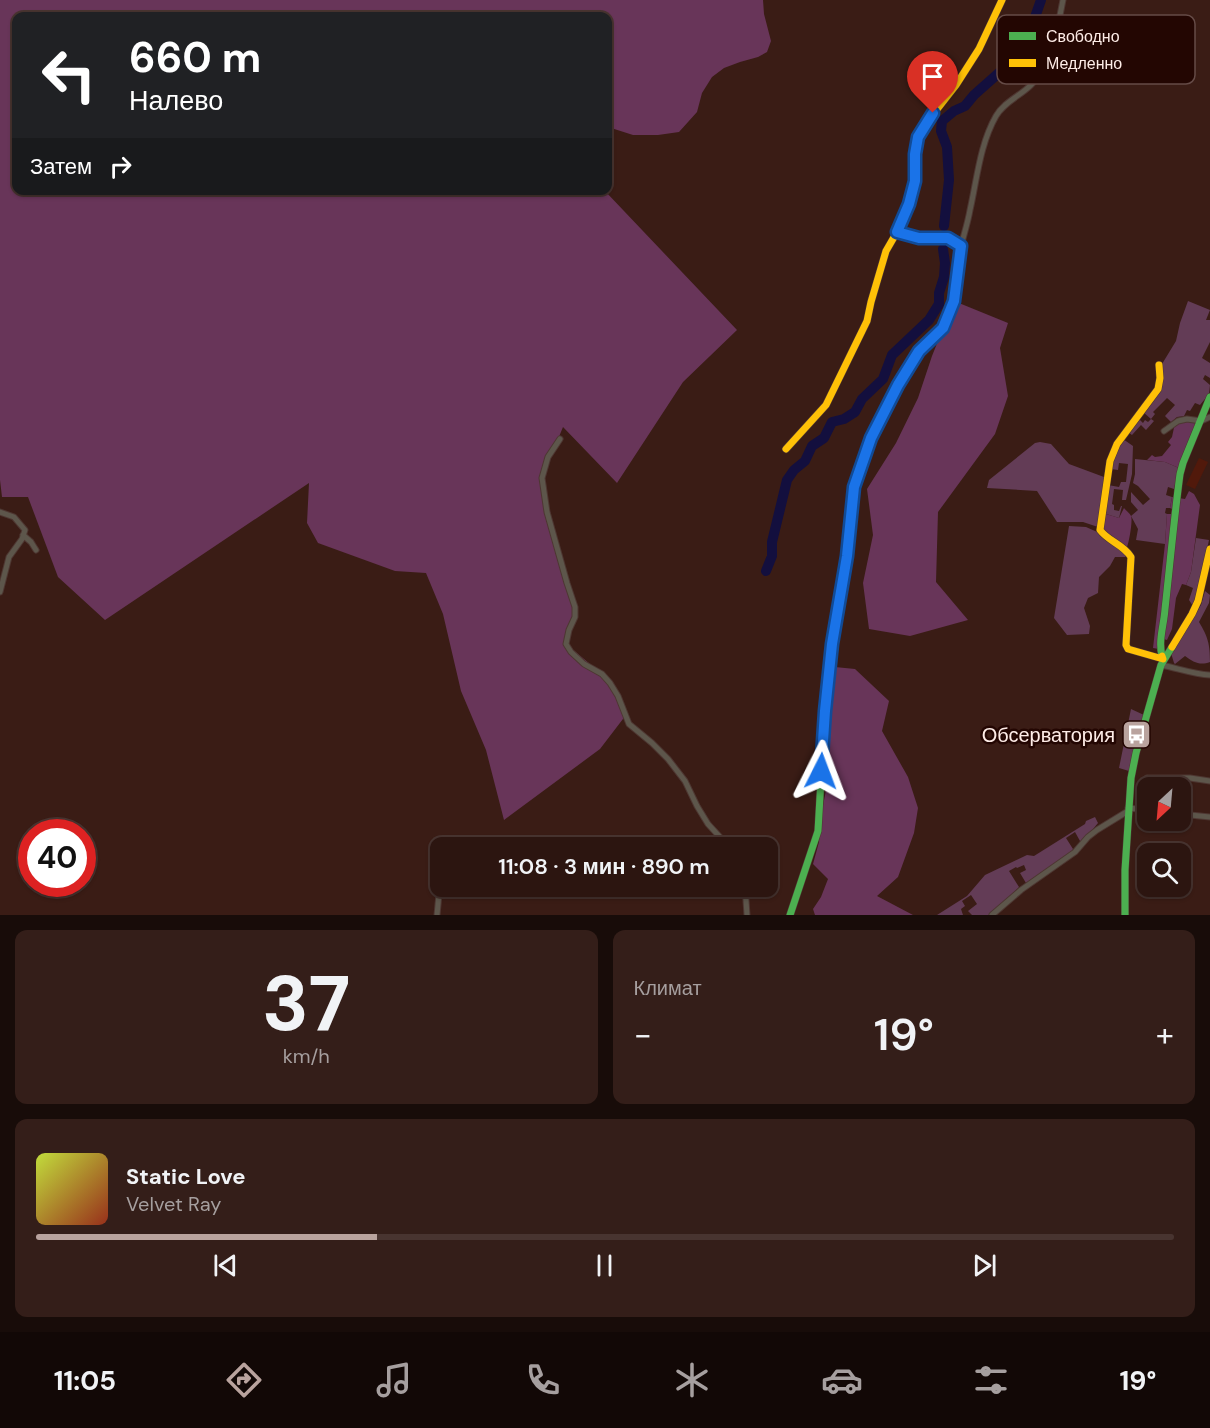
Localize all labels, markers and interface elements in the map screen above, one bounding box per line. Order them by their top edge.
legend [997,15,1195,84]
text: Свободно [1046,26,1120,47]
text: 660 m [129,30,261,85]
icon: left [30,36,108,114]
pin [907,51,958,113]
text: Медленно [1046,53,1122,74]
icon: arrive [916,60,949,93]
text: Налево [129,83,223,118]
icon: right [104,150,137,183]
text: Затем [30,152,92,181]
bus stop icon: Обсерватория [1120,719,1152,751]
place label: Обсерватория [982,722,1115,748]
position arrow [789,739,853,803]
north arrow [1137,777,1191,831]
map controls [1137,777,1191,897]
speed limit sign: 40 [18,819,96,897]
button: search [1137,843,1191,897]
text: 11:08 · 3 мин · 890 m [498,852,710,881]
text: 37 [262,953,350,1054]
text: Климат [634,975,702,1001]
text: 19° [874,1005,934,1064]
text: − [634,1013,652,1056]
text: + [1156,1013,1174,1056]
text: km/h [283,1043,330,1069]
text: Static Love [126,1162,246,1191]
text: Velvet Ray [126,1191,221,1217]
icon: previous [209,1249,242,1282]
icon: pause [588,1249,621,1282]
icon: next [968,1249,1001,1282]
icon: directions [223,1359,265,1401]
icon: music [373,1359,415,1401]
icon: phone [522,1359,564,1401]
icon: climate [671,1359,713,1401]
icon: car [821,1359,863,1401]
icon: filters [970,1359,1012,1401]
text: 11:05 [54,1363,116,1398]
text: 19° [1120,1363,1156,1398]

